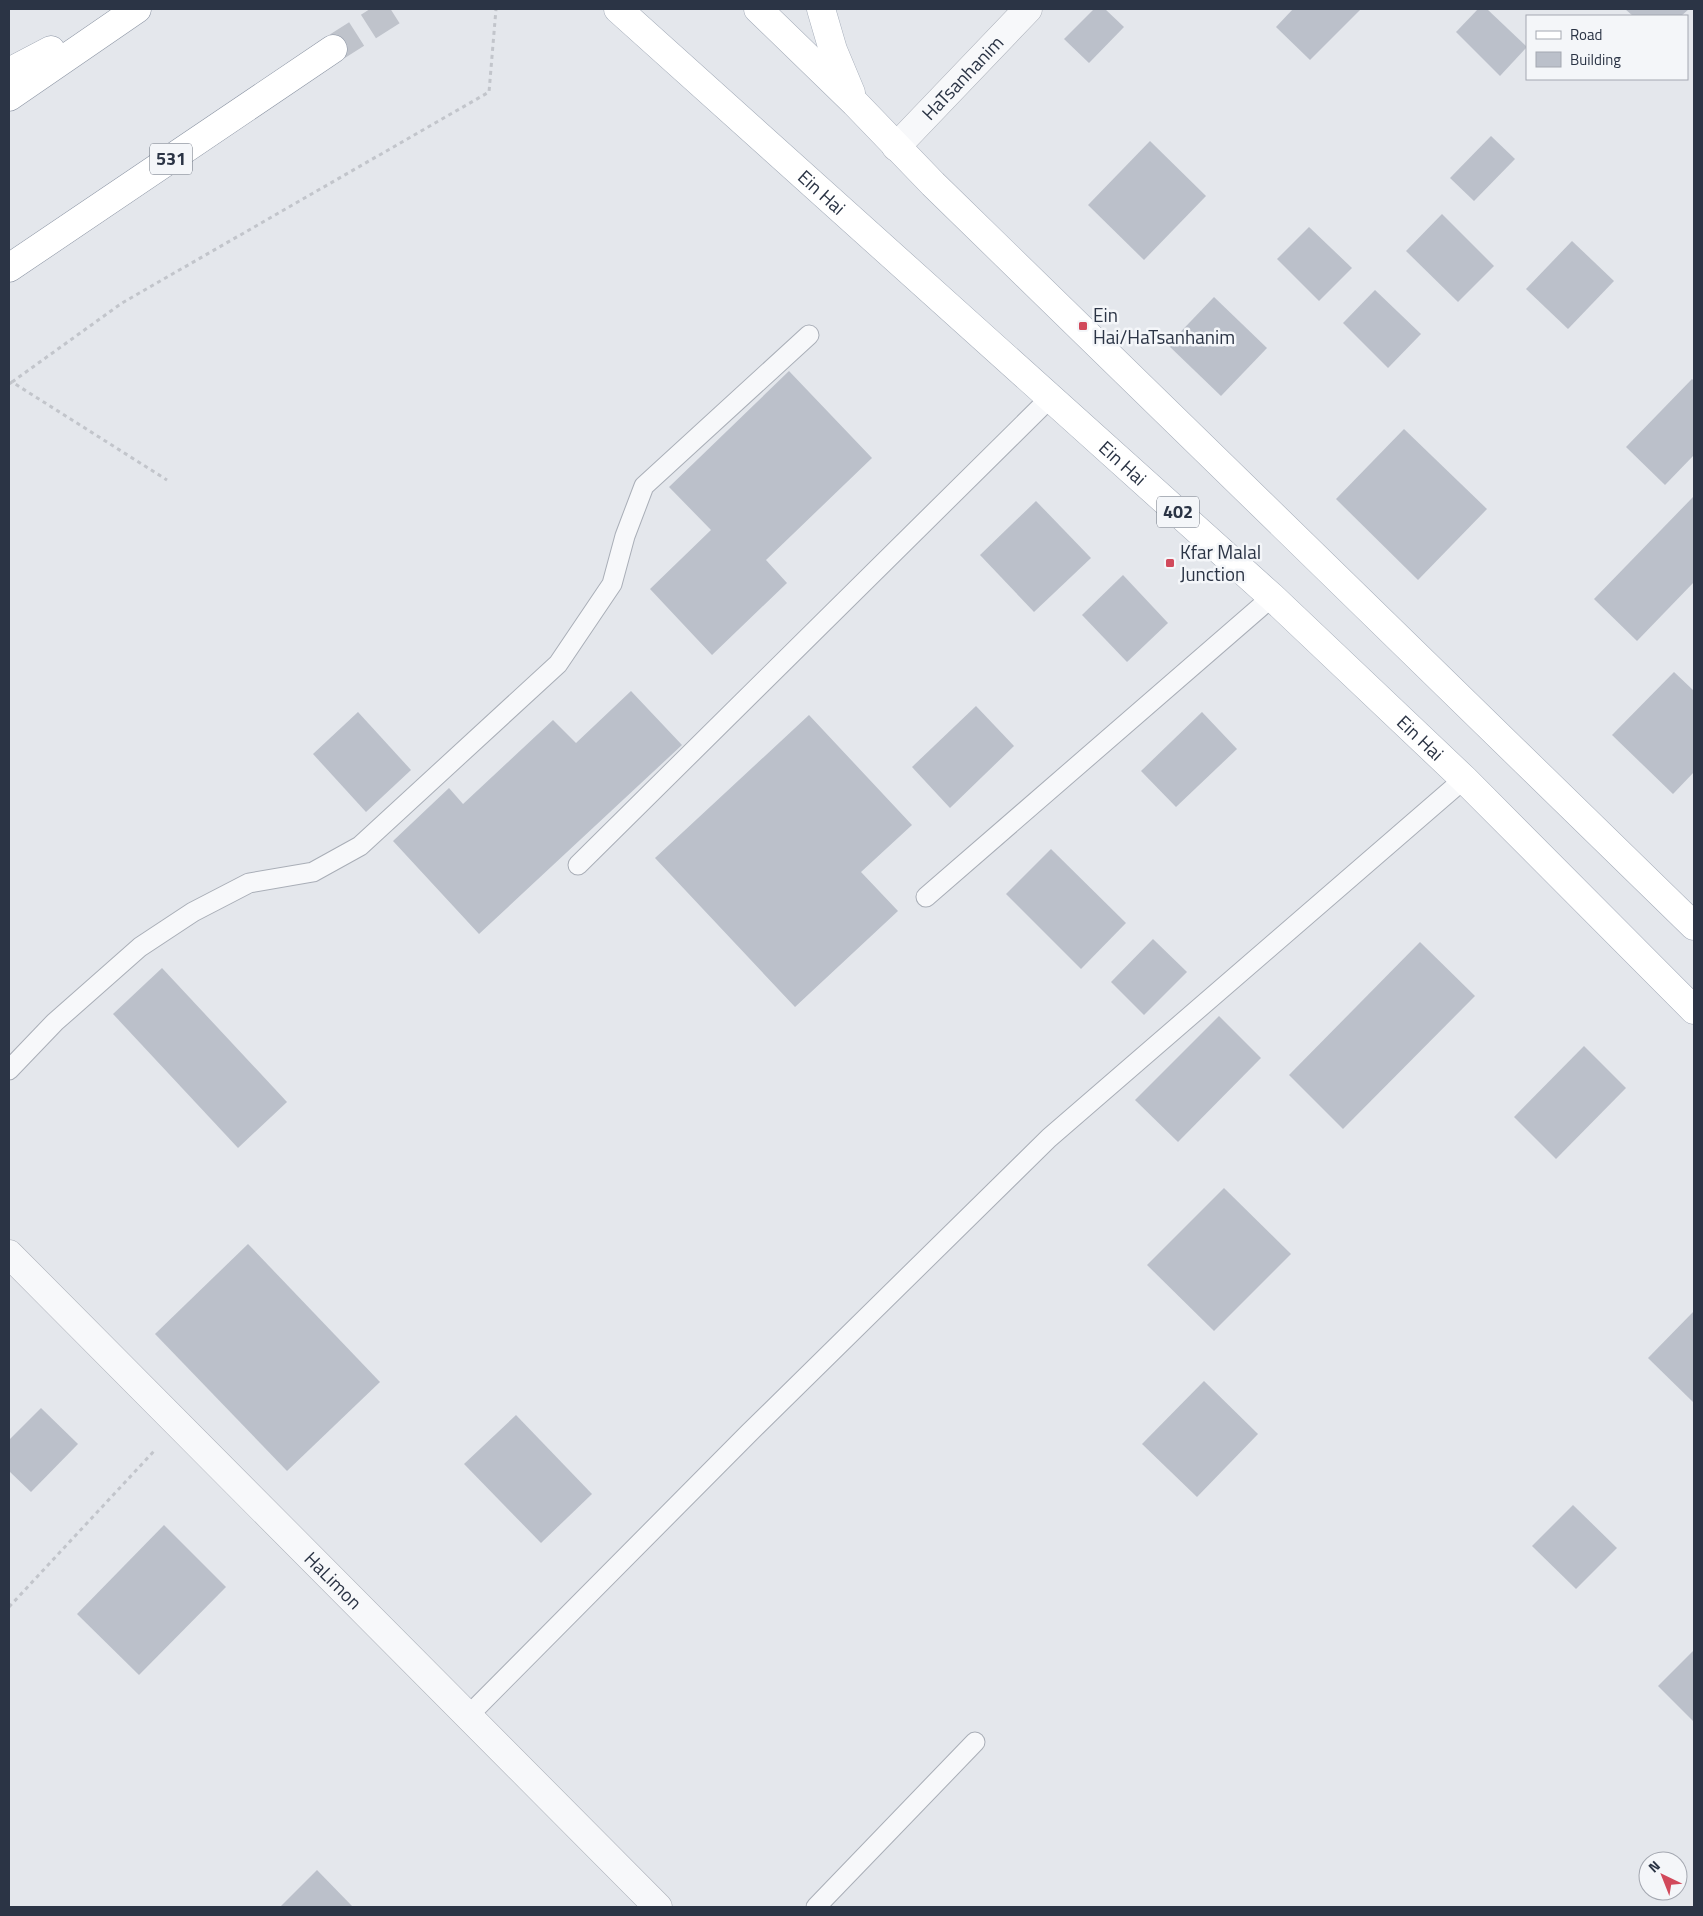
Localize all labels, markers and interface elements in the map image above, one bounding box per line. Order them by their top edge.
legend [1526,15,1688,80]
text: Road [1570,23,1602,46]
street label: HaTsanhanim [914,28,1010,126]
text: Building [1570,48,1621,71]
road number: 531 [150,144,192,174]
street label: Ein Hai [792,162,852,221]
place label: Ein Hai/HaTsanhanim [1093,300,1235,351]
marker: Ein Hai/HaTsanhanim [1077,320,1089,332]
street label: Ein Hai [1093,433,1154,492]
road number: 402 [1157,497,1199,528]
place label: Kfar Malal Junction [1180,537,1261,588]
marker: Kfar Malal Junction [1164,557,1176,569]
street label: Ein Hai [1391,708,1451,767]
street label: HaLimon [298,1544,369,1616]
north arrow [1638,1851,1688,1901]
text: N [1643,1855,1665,1877]

